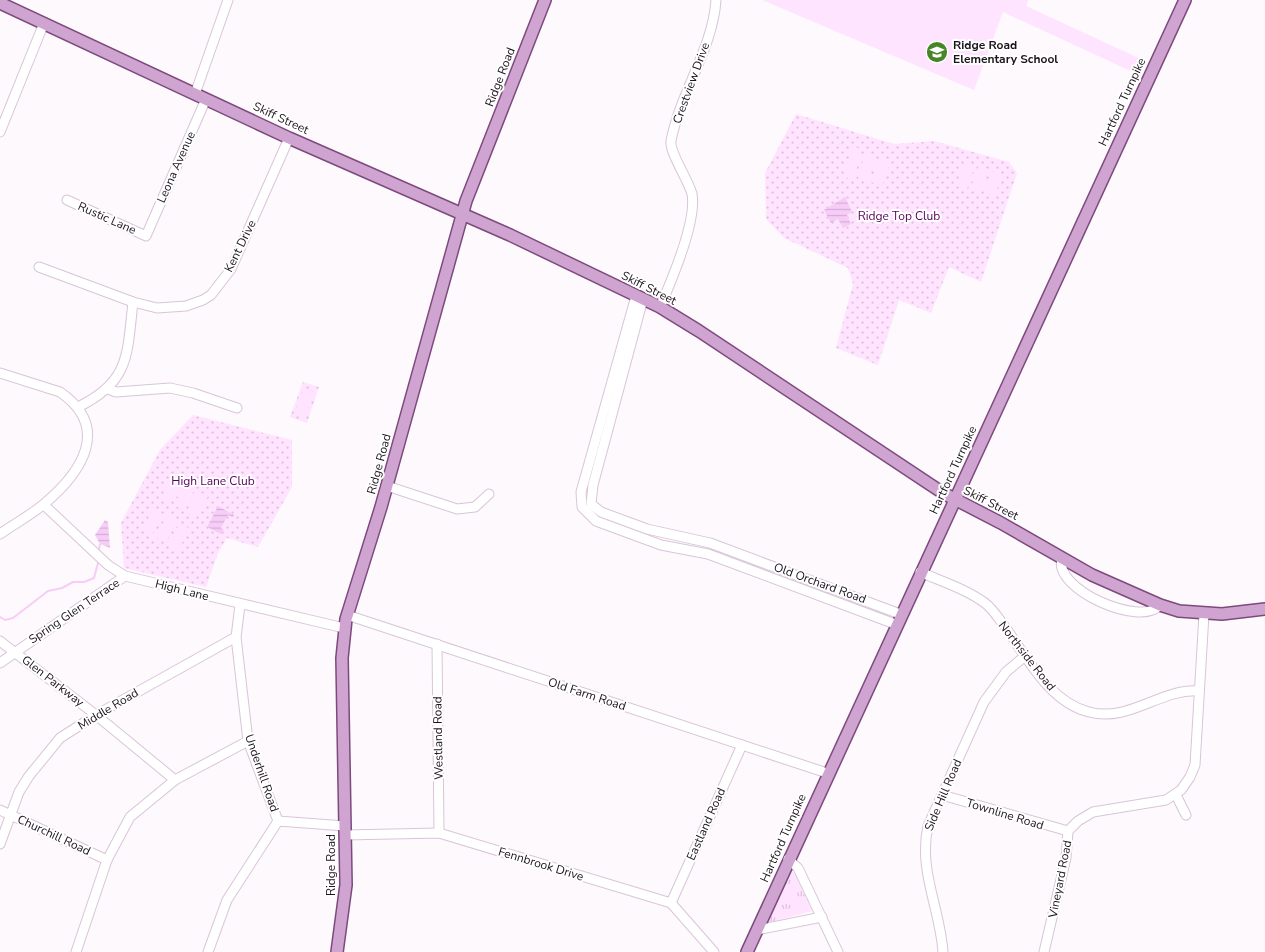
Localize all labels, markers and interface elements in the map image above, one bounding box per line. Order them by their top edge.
place label: Ridge Road Elementary School [953,37,1058,67]
street label: Crestview Drive [669,40,713,126]
school or university icon: Ridge Road Elementary School [925,40,949,64]
street label: Ridge Road [481,45,519,109]
street label: Hartford Turnpike [1095,55,1149,149]
street label: Skiff Street [251,98,312,138]
street label: Leona Avenue [153,129,199,205]
street label: Rustic Lane [75,198,139,238]
park label: Ridge Top Club [858,208,940,224]
street label: Kent Drive [220,217,260,275]
street label: Skiff Street [619,267,680,309]
street label: Hartford Turnpike [926,423,980,517]
street label: Ridge Road [363,432,395,496]
park label: High Lane Club [171,473,255,489]
street label: Skiff Street [961,482,1022,524]
street label: Old Orchard Road [772,559,868,607]
street label: Spring Glen Terrace [25,575,123,647]
street label: High Lane [153,576,211,604]
street label: Northside Road [995,618,1059,694]
street label: Glen Parkway [19,652,88,711]
street label: Old Farm Road [546,674,628,714]
street label: Middle Road [75,685,141,733]
street label: Westland Road [429,696,447,780]
street label: Underhill Road [241,732,283,814]
street label: Side Hill Road [921,757,965,833]
street label: Eastland Road [683,785,729,863]
street label: Hartford Turnpike [756,791,810,885]
street label: Townline Road [964,795,1046,833]
street label: Churchill Road [15,811,93,859]
street label: Ridge Road [323,834,339,896]
street label: Vineyard Road [1044,839,1075,920]
street label: Fennbrook Drive [496,843,586,885]

